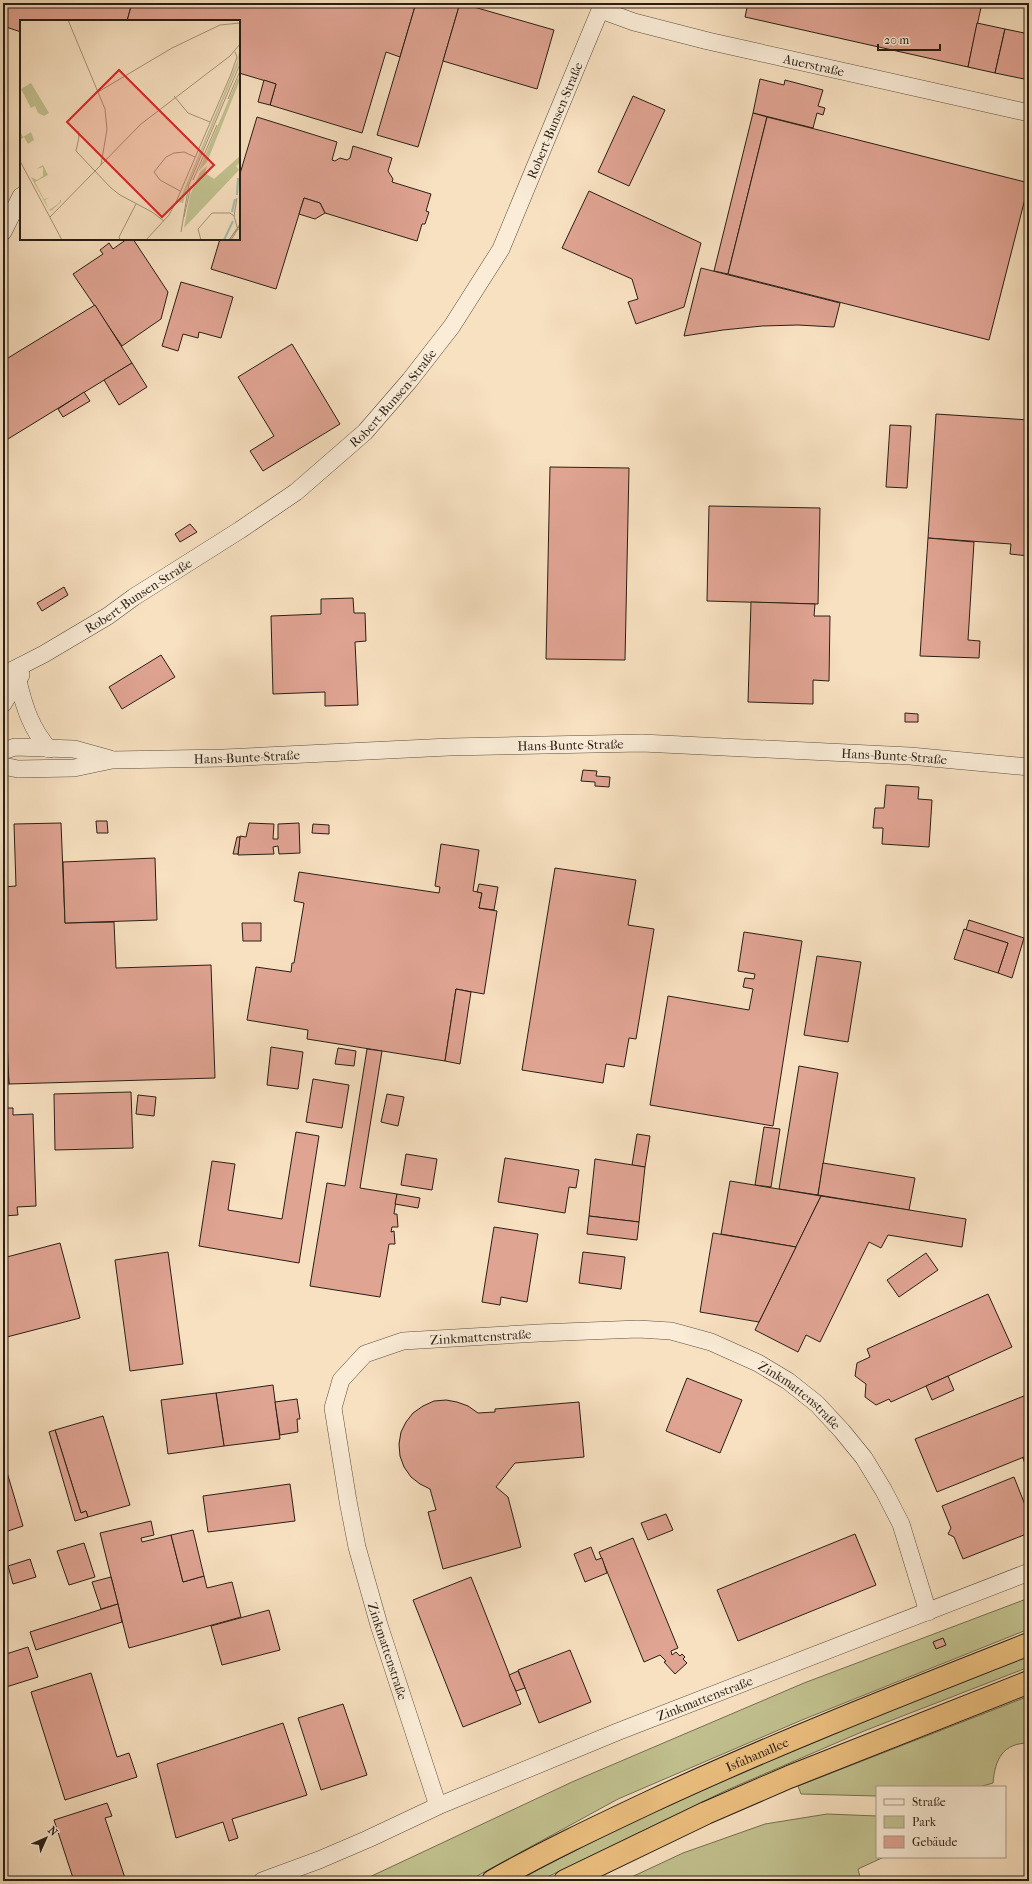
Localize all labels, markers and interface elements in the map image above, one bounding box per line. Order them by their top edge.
inset map [20,20,240,240]
scale bar [878,26,940,52]
text: 20 m [884,33,909,47]
street label: Auerstraße [781,51,846,79]
street label: Robert-Bunsen-Straße [524,59,586,181]
street label: Robert-Bunsen-Straße [346,346,440,450]
street label: Robert-Bunsen-Straße [82,555,195,636]
street label: Hans-Bunte-Straße [517,736,624,754]
street label: Hans-Bunte-Straße [841,746,948,767]
street label: Hans-Bunte-Straße [194,747,301,767]
street label: Zinkmattenstraße [430,1326,532,1347]
street label: Zinkmattenstraße [755,1358,844,1433]
street label: Zinkmattenstraße [365,1601,411,1702]
street label: Zinkmattenstraße [655,1673,755,1724]
street label: Isfahanallee [723,1734,791,1775]
legend [876,1786,1006,1858]
text: Straße [912,1795,946,1809]
text: Park [912,1815,937,1829]
north arrow [26,1818,66,1858]
text: N [45,1824,61,1839]
text: Gebäude [912,1835,957,1849]

